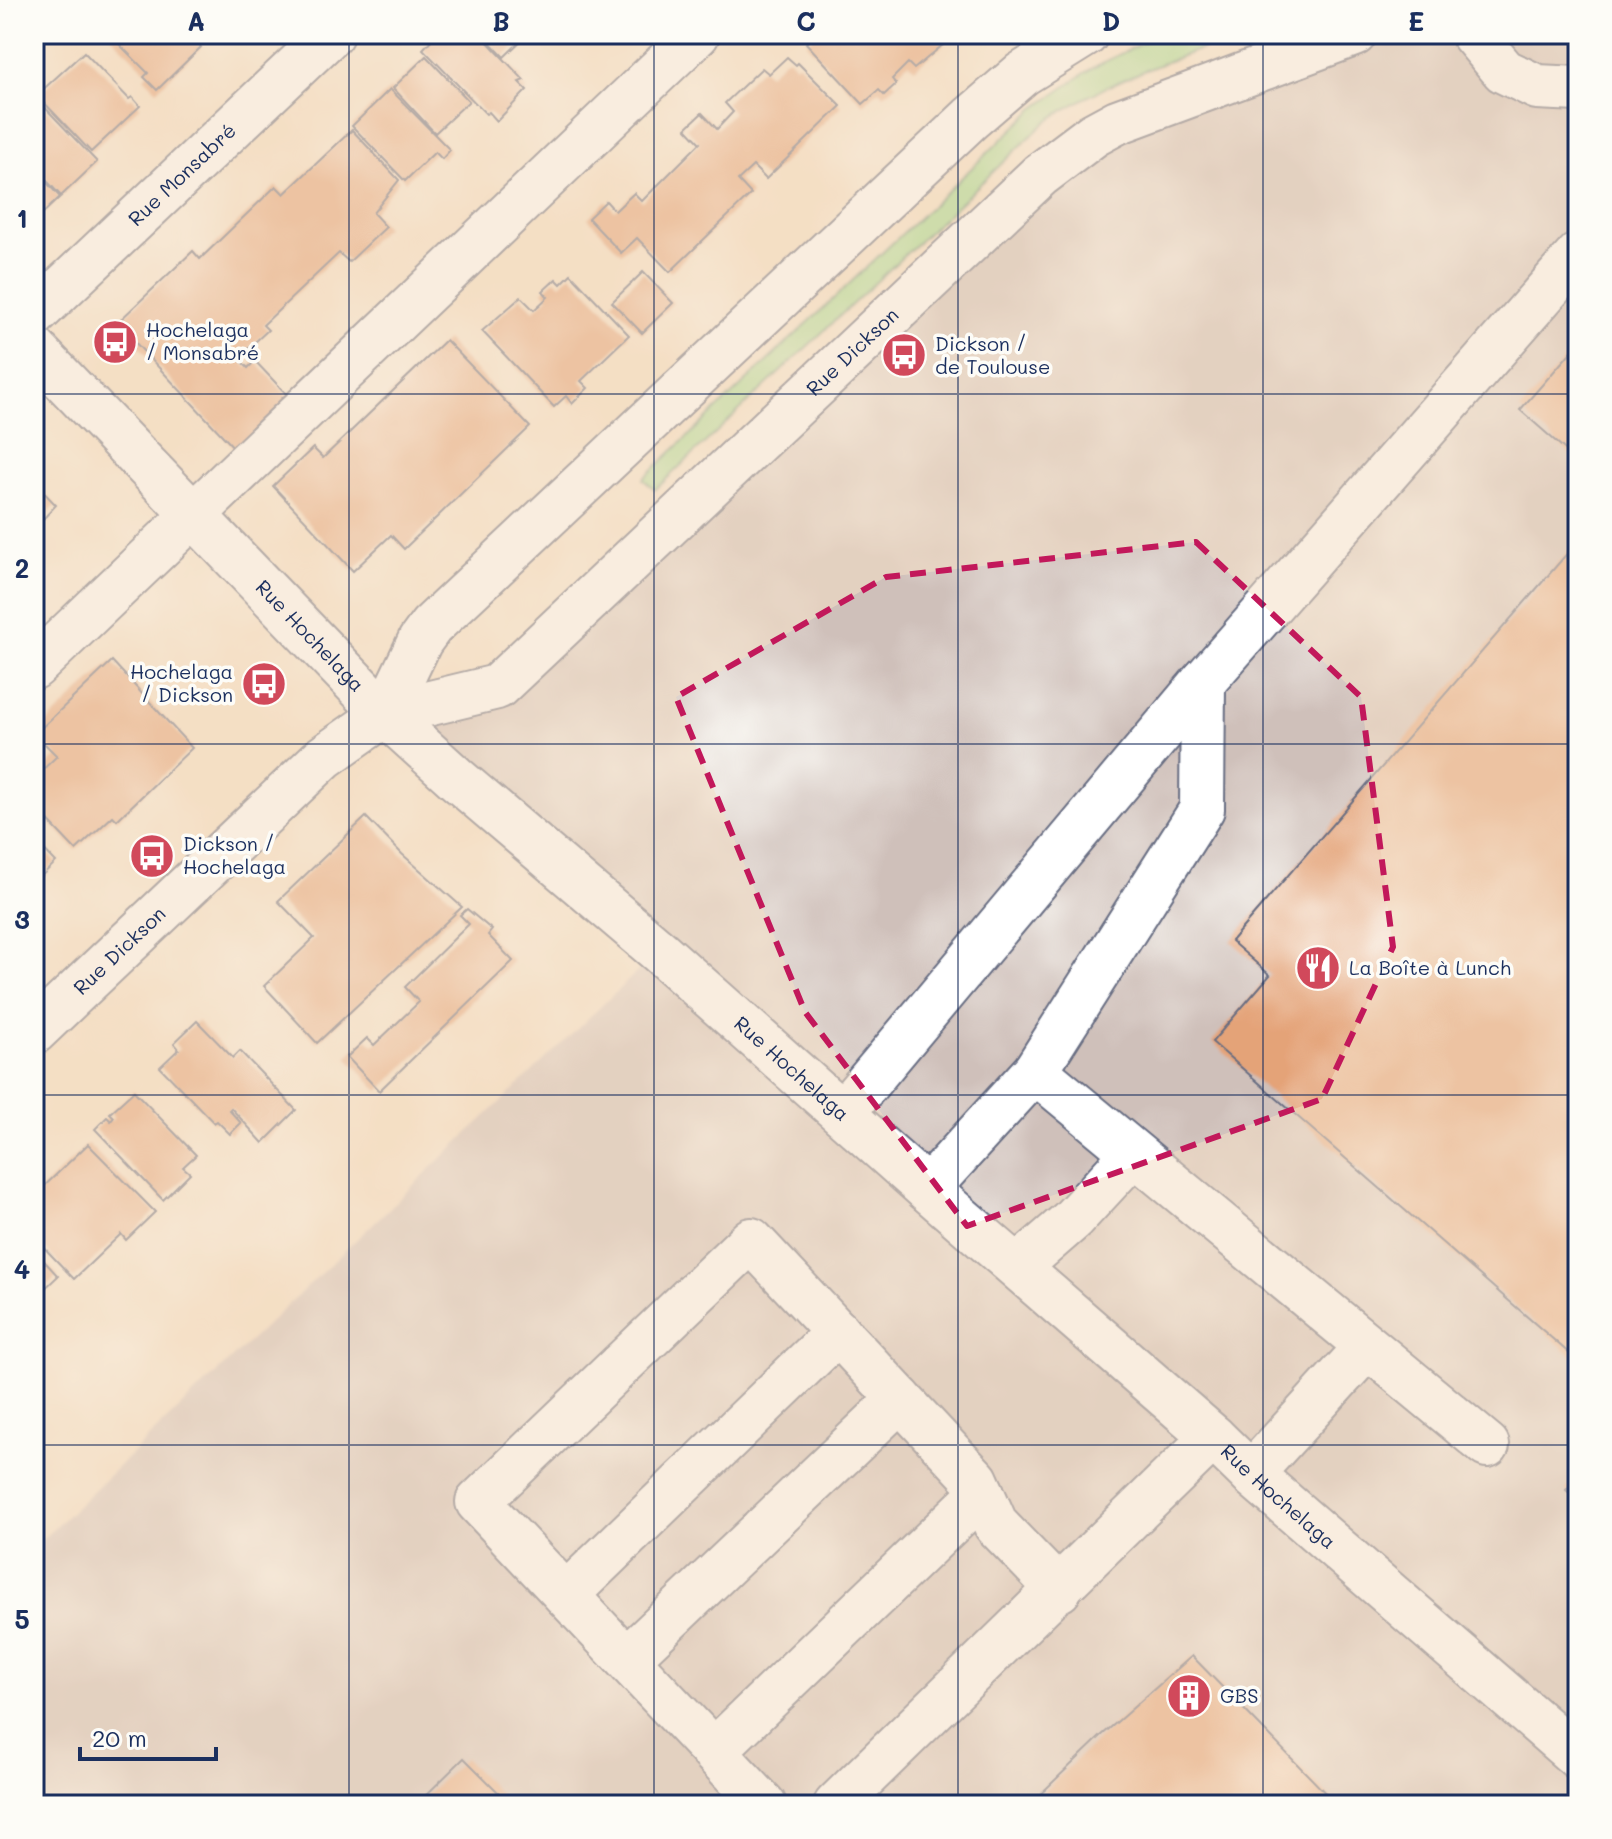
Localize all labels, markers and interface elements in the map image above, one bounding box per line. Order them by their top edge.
text: A [187,4,205,38]
text: B [492,4,510,38]
text: C [796,4,816,38]
text: D [1102,4,1120,38]
text: E [1408,4,1424,38]
street label: Rue Monsabré [122,117,241,231]
text: 1 [16,201,28,235]
street label: Rue Dickson [800,301,903,401]
place label: Hochelaga / Monsabré [146,316,259,365]
bus stop icon: Hochelaga / Monsabré [91,318,139,366]
place label: Dickson / de Toulouse [935,330,1050,379]
bus stop icon: Dickson / de Toulouse [880,331,928,379]
text: 2 [15,551,29,585]
street label: Rue Hochelaga [251,574,370,697]
place label: Hochelaga / Dickson [130,658,233,707]
bus stop icon: Hochelaga / Dickson [240,660,288,708]
place label: Dickson / Hochelaga [183,830,286,879]
bus stop icon: Dickson / Hochelaga [128,832,176,880]
street label: Rue Dickson [67,900,171,1000]
text: 3 [14,902,30,936]
restaurant icon: La Boîte à Lunch [1294,944,1342,992]
place label: La Boîte à Lunch [1349,954,1511,980]
street label: Rue Hochelaga [729,1010,855,1126]
text: 4 [14,1252,30,1286]
street label: Rue Hochelaga [1216,1438,1342,1554]
text: 5 [14,1602,30,1636]
building icon: GBS [1165,1672,1213,1720]
place label: GBS [1220,1682,1259,1708]
scale bar [80,1711,216,1761]
text: 20 m [92,1722,147,1753]

